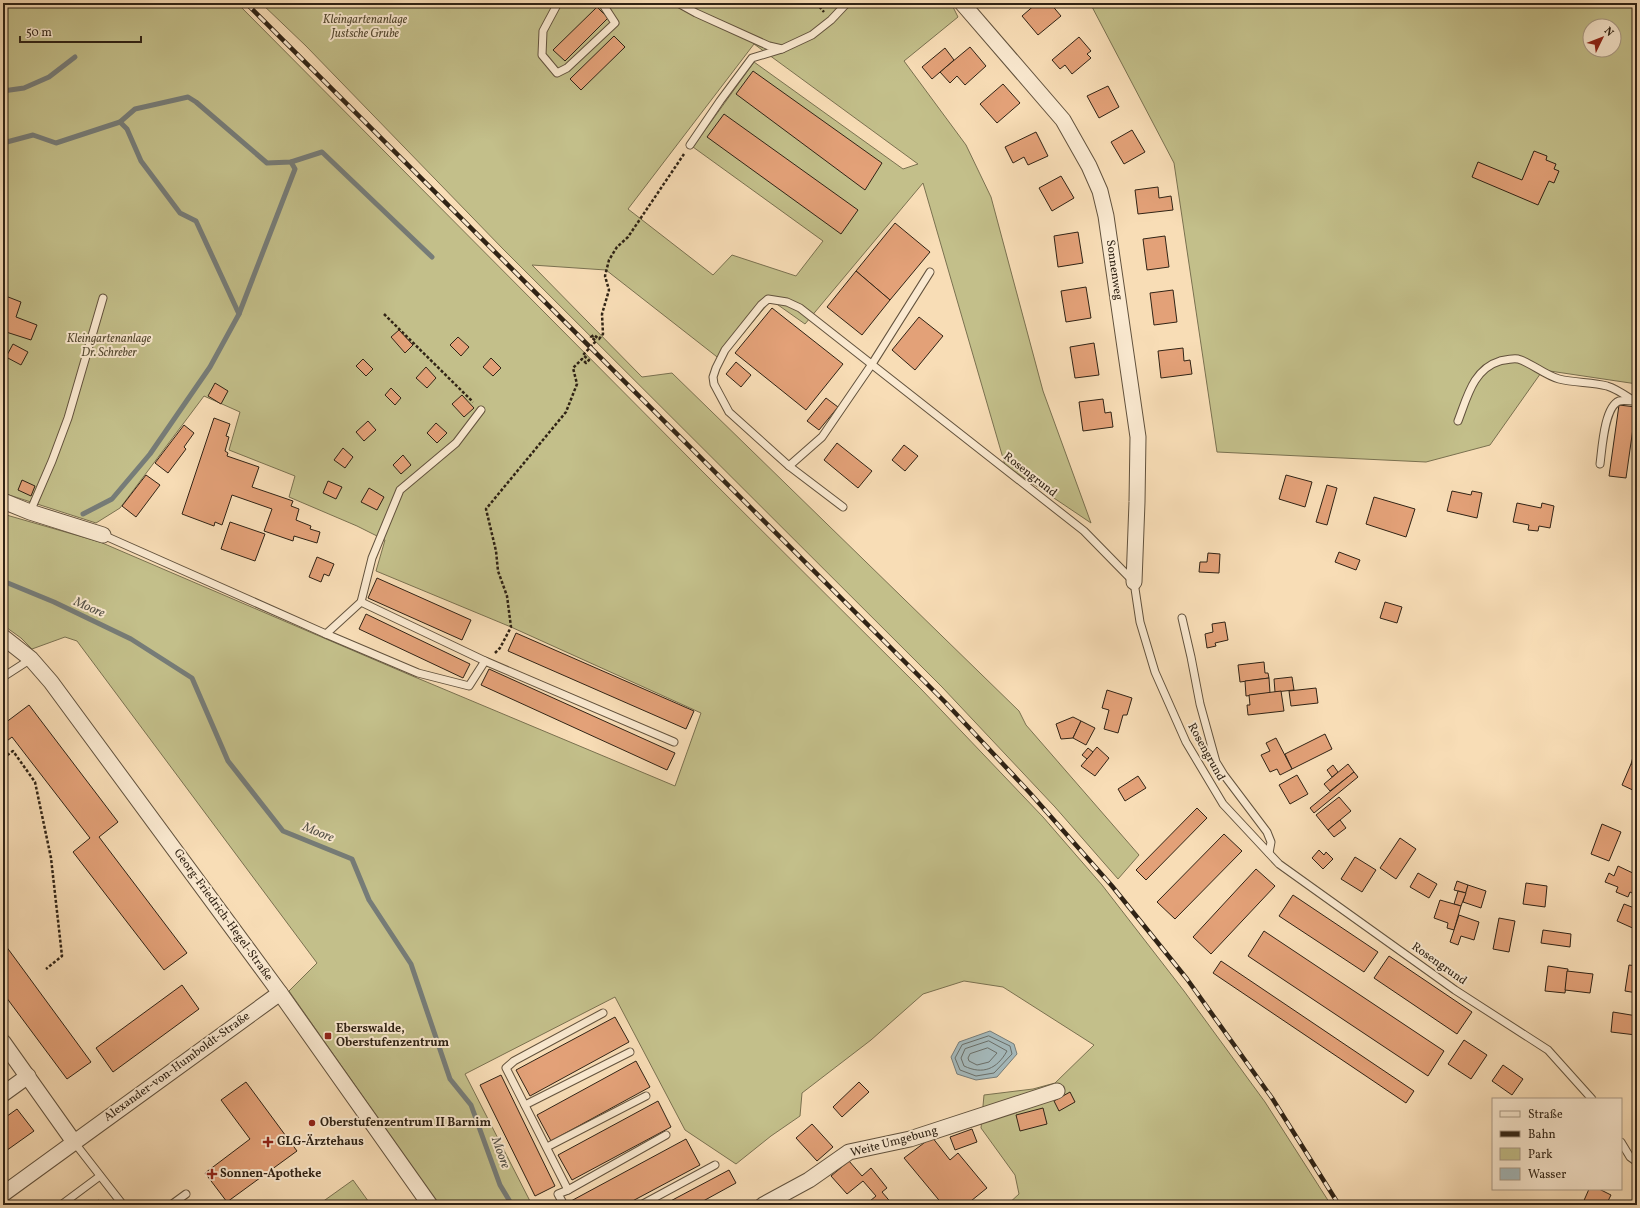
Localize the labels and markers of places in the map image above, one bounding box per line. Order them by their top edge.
place label: Eberswalde, Oberstufenzentrum [336,1021,450,1051]
marker: Eberswalde, Oberstufenzentrum [323,1031,333,1041]
place label: Oberstufenzentrum II Barnim [320,1115,492,1131]
marker: Oberstufenzentrum II Barnim [307,1118,317,1128]
place label: GLG-Ärztehaus [277,1134,364,1150]
marker: GLG-Ärztehaus [262,1136,274,1148]
place label: Sonnen-Apotheke [220,1166,321,1182]
marker: Sonnen-Apotheke [207,1169,217,1179]

